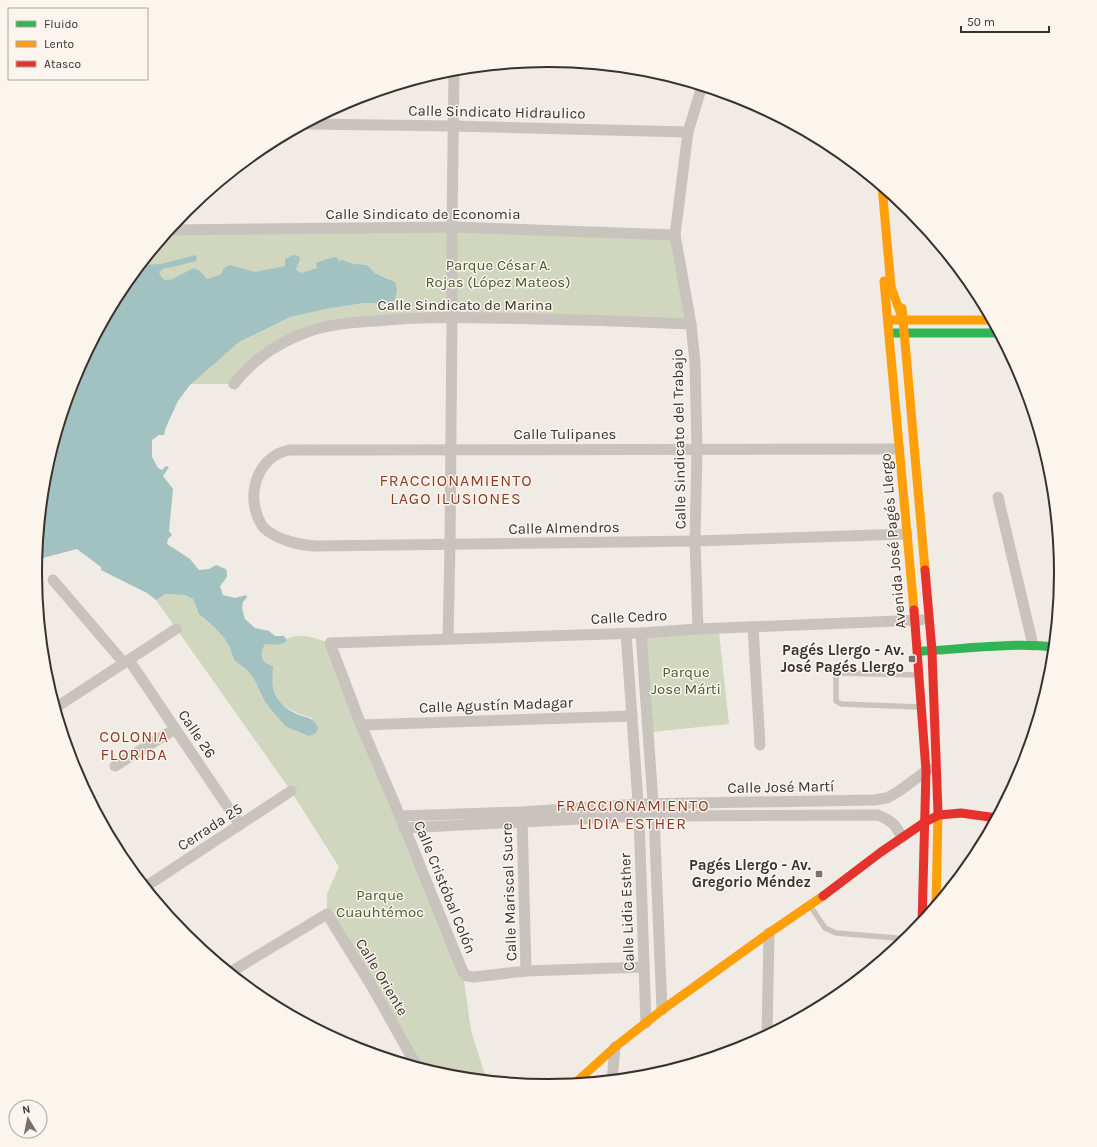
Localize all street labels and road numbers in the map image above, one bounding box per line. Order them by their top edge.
street label: Calle Sindicato Hidraulico [408,101,586,123]
street label: Calle Sindicato de Economia [326,205,521,223]
street label: Calle Sindicato de Marina [378,296,552,314]
street label: Calle Sindicato del Trabajo [668,348,690,530]
street label: Calle Tulipanes [513,425,617,443]
street label: Avenida José Pagés Llergo [876,453,910,629]
street label: Calle Almendros [508,518,620,538]
street label: Calle Cedro [590,606,668,628]
street label: Calle Agustín Madagar [419,693,574,717]
street label: Calle 26 [174,706,220,762]
street label: Calle José Martí [727,777,835,797]
street label: Cerrada 25 [174,799,246,855]
street label: Calle Cristóbal Colón [410,818,480,956]
street label: Calle Mariscal Sucre [498,822,520,962]
street label: Calle Lidia Esther [616,852,638,971]
street label: Calle Oriente [352,935,412,1019]

